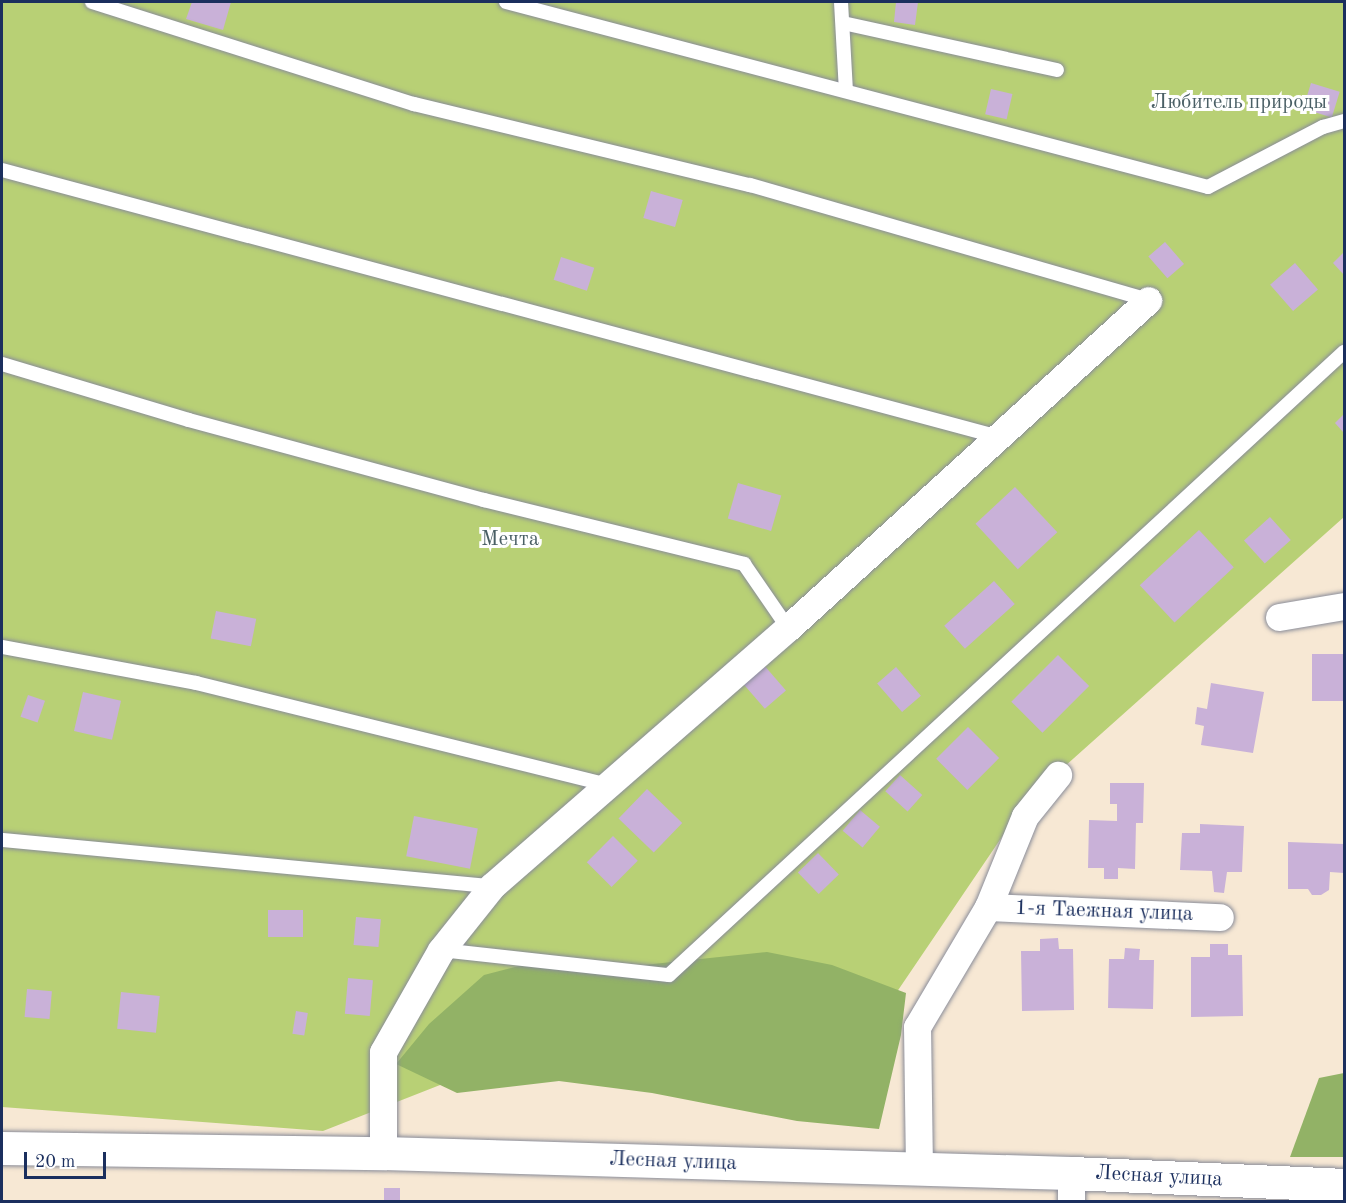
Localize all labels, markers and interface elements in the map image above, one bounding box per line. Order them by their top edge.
park label: Любитель природы [1151,90,1327,116]
park label: Мечта [481,527,539,553]
street label: 1-я Таежная улица [1015,896,1193,928]
scale bar [27,1140,110,1178]
street label: Лесная улица [609,1147,737,1177]
text: 20 m [35,1153,75,1171]
street label: Лесная улица [1095,1161,1223,1193]

